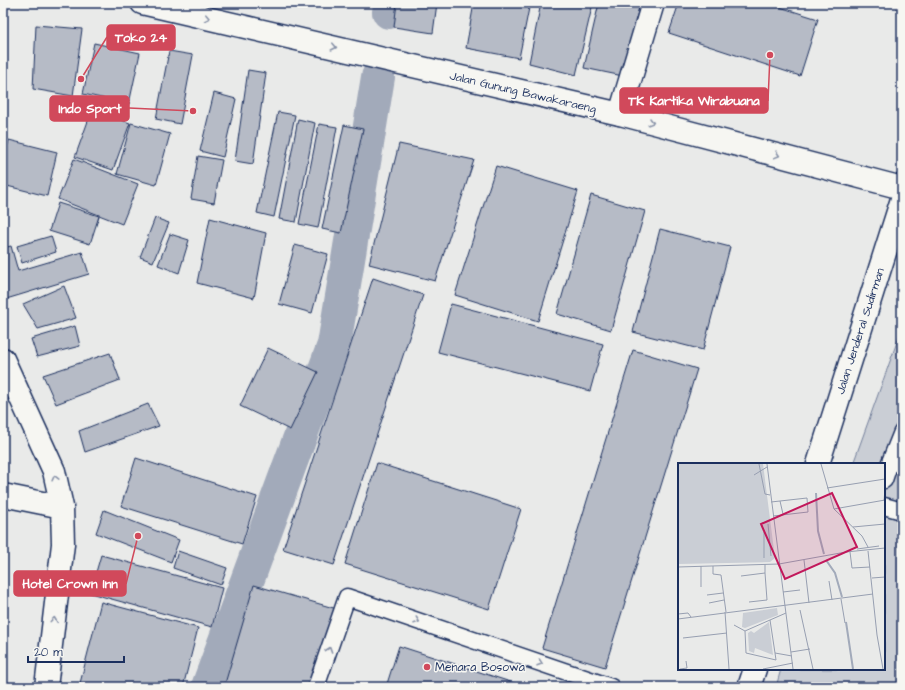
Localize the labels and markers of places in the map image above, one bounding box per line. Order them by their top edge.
callout: Toko 24 [107,25,175,50]
callout: TK Kartika Wirabuana [620,88,768,113]
callout: Indo Sport [50,96,129,121]
callout: Hotel Crown Inn [14,571,126,596]
place label: Menara Bosowa [435,659,525,676]
marker: Menara Bosowa [422,662,432,672]

